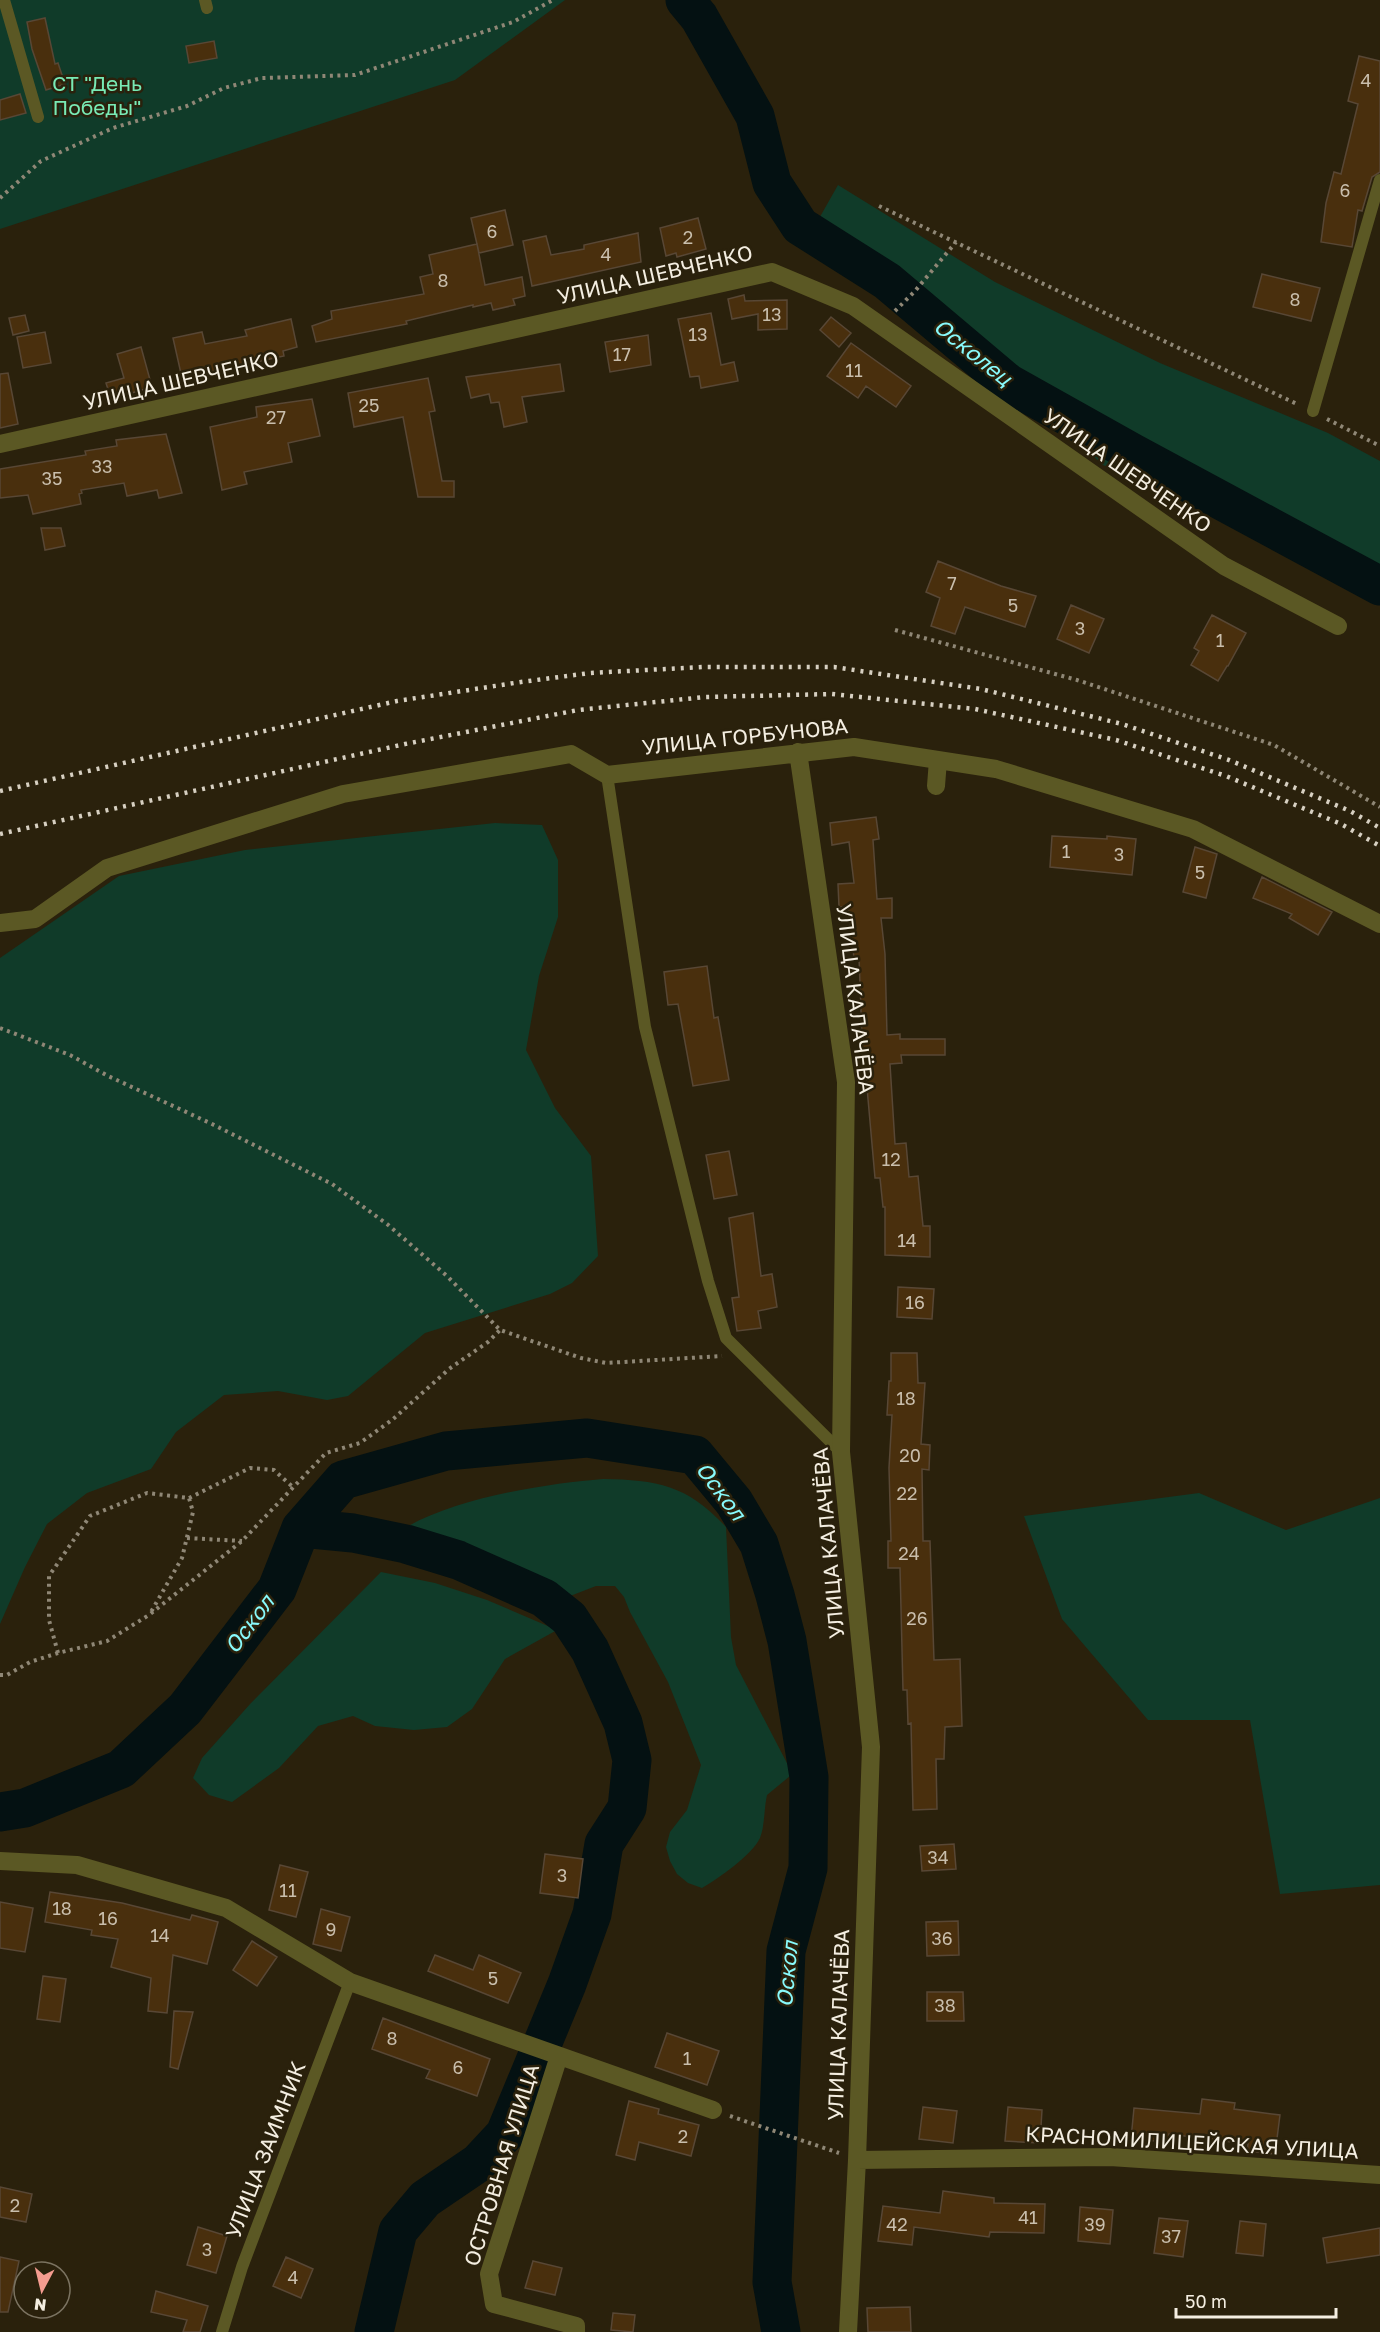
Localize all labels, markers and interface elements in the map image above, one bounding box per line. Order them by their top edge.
house number: 4 [1361,69,1372,91]
park label: СТ "День Победы" [52,70,142,120]
house number: 6 [1340,179,1350,201]
house number: 6 [487,220,497,242]
house number: 2 [683,226,693,248]
street label: УЛИЦА ШЕВЧЕНКО [555,239,755,309]
house number: 4 [601,243,612,265]
house number: 8 [438,269,448,291]
house number: 8 [1290,288,1300,310]
house number: 13 [762,303,782,325]
water label: Осколец [929,312,1019,392]
house number: 13 [688,323,708,345]
house number: 17 [613,343,631,365]
street label: УЛИЦА ШЕВЧЕНКО [81,345,281,415]
house number: 11 [845,359,863,381]
house number: 25 [359,394,379,416]
street label: УЛИЦА ШЕВЧЕНКО [1038,402,1217,538]
house number: 27 [266,406,286,428]
house number: 33 [91,455,113,477]
house number: 35 [42,467,62,489]
house number: 7 [947,572,957,594]
house number: 5 [1008,594,1018,616]
house number: 3 [1075,617,1085,639]
house number: 1 [1216,629,1225,651]
street label: УЛИЦА ГОРБУНОВА [640,712,849,760]
house number: 1 [1062,840,1071,862]
house number: 3 [1114,843,1124,865]
house number: 5 [1195,861,1205,883]
street label: УЛИЦА КАЛАЧЁВА [831,902,881,1096]
house number: 12 [881,1148,901,1170]
house number: 14 [897,1229,917,1251]
house number: 16 [905,1291,925,1313]
house number: 18 [896,1387,916,1409]
house number: 20 [899,1444,921,1466]
street label: УЛИЦА КАЛАЧЁВА [807,1446,849,1640]
water label: Оскол [691,1456,753,1527]
house number: 22 [897,1482,917,1504]
house number: 24 [898,1542,920,1564]
water label: Оскол [218,1587,281,1658]
house number: 26 [906,1607,928,1629]
house number: 34 [927,1846,949,1868]
house number: 3 [557,1864,567,1886]
house number: 11 [279,1879,297,1901]
house number: 18 [52,1897,72,1919]
house number: 16 [98,1907,118,1929]
house number: 9 [326,1918,336,1940]
house number: 14 [150,1924,170,1946]
house number: 36 [931,1927,953,1949]
street label: УЛИЦА КАЛАЧЁВА [822,1929,854,2121]
water label: Оскол [770,1938,803,2008]
house number: 5 [488,1967,498,1989]
house number: 38 [934,1994,956,2016]
house number: 8 [387,2027,397,2049]
house number: 1 [683,2047,692,2069]
house number: 6 [453,2056,463,2078]
street label: УЛИЦА ЗАИМНИК [219,2057,311,2242]
street label: ОСТРОВНАЯ УЛИЦА [458,2060,544,2269]
street label: КРАСНОМИЛИЦЕЙСКАЯ УЛИЦА [1025,2120,1359,2164]
house number: 2 [678,2125,688,2147]
house number: 2 [10,2194,20,2216]
house number: 41 [1018,2206,1038,2228]
house number: 42 [886,2213,908,2235]
house number: 39 [1084,2213,1106,2235]
house number: 37 [1161,2225,1181,2247]
house number: 3 [202,2238,212,2260]
north arrow [12,2260,72,2320]
house number: 4 [288,2266,299,2288]
scale bar [1176,2281,1336,2319]
text: 50 m [1185,2290,1227,2312]
text: N [33,2294,47,2316]

